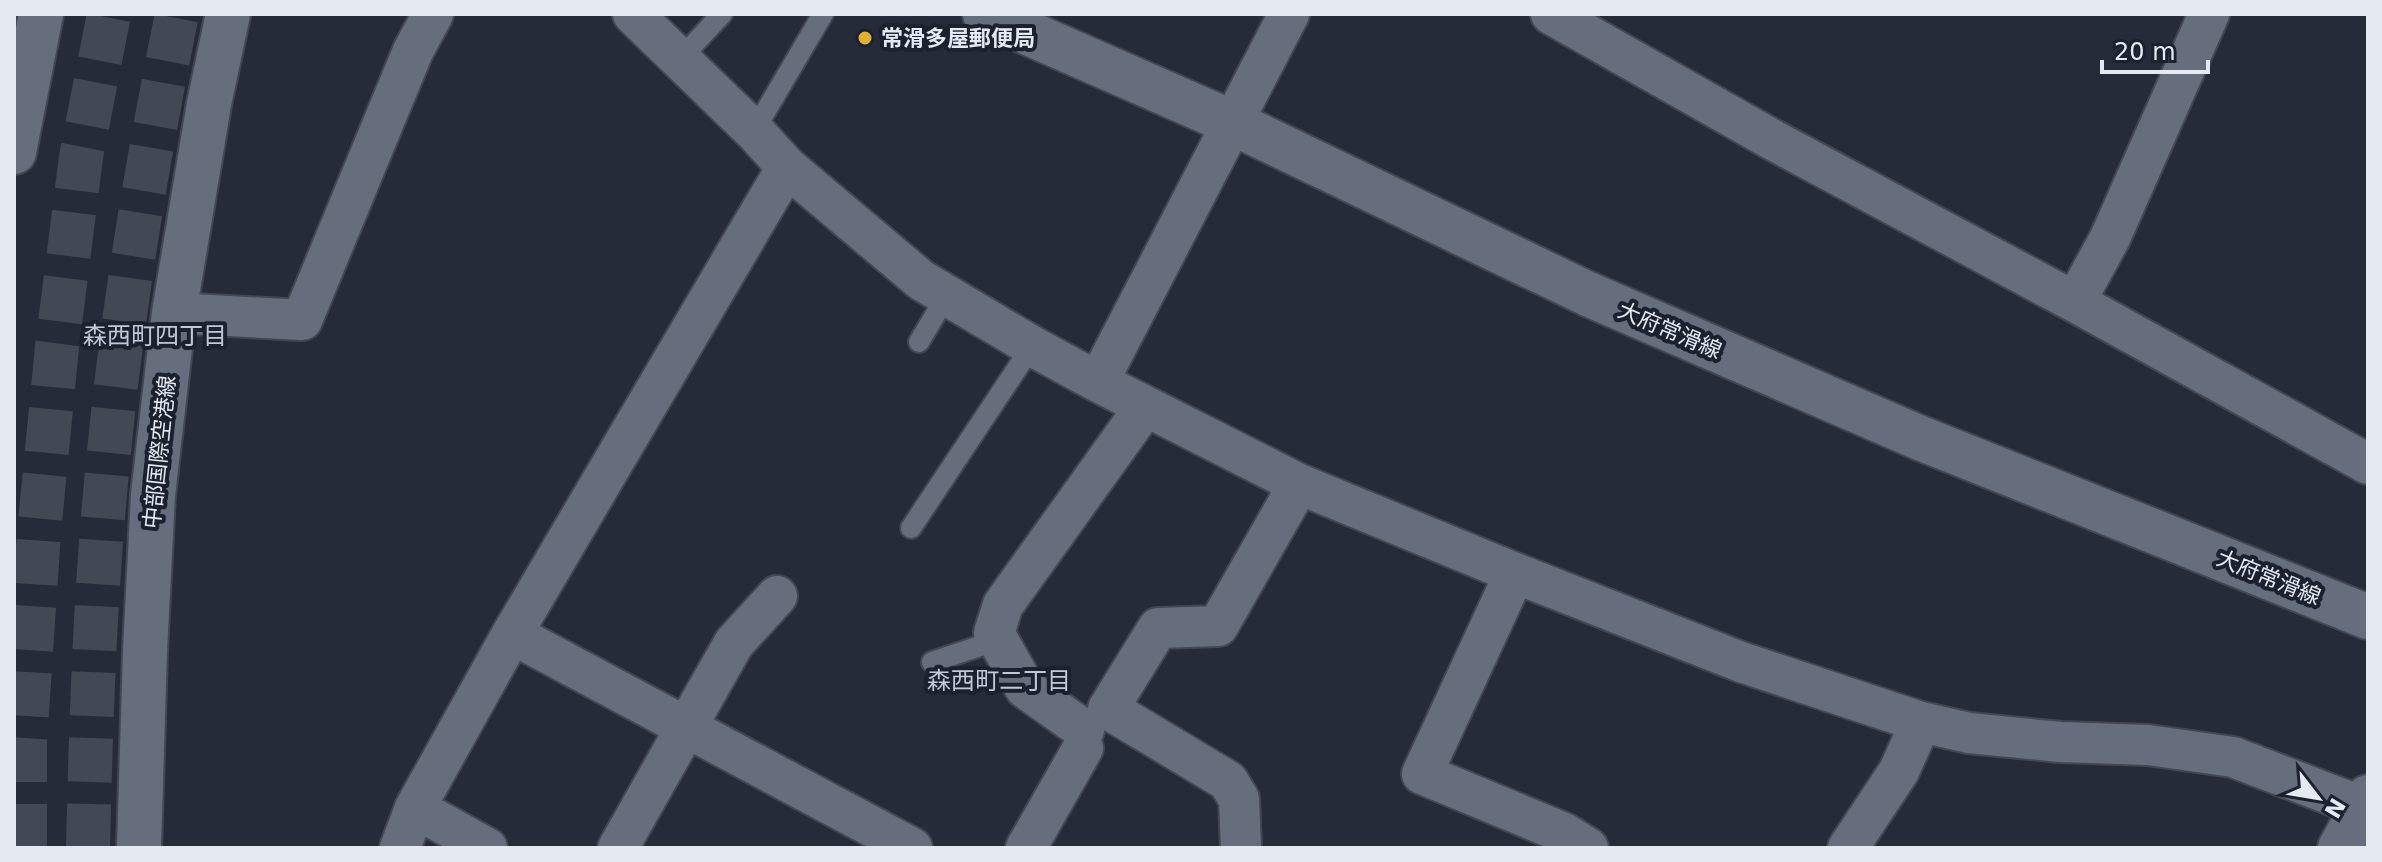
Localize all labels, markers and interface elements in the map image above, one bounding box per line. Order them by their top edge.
scale bar [2102,24,2208,74]
place label: 常滑多屋郵便局 [881,26,1035,51]
marker: 常滑多屋郵便局 [856,29,874,47]
text: 20 m [2114,38,2176,66]
street label: 大府常滑線 [1614,297,1725,363]
district label: 森西町四丁目 [83,322,227,350]
street label: 中部国際空港線 [139,374,180,530]
street label: 大府常滑線 [2213,545,2324,610]
district label: 森西町二丁目 [927,667,1071,695]
north arrow [2278,758,2358,838]
text: N [2319,794,2350,822]

